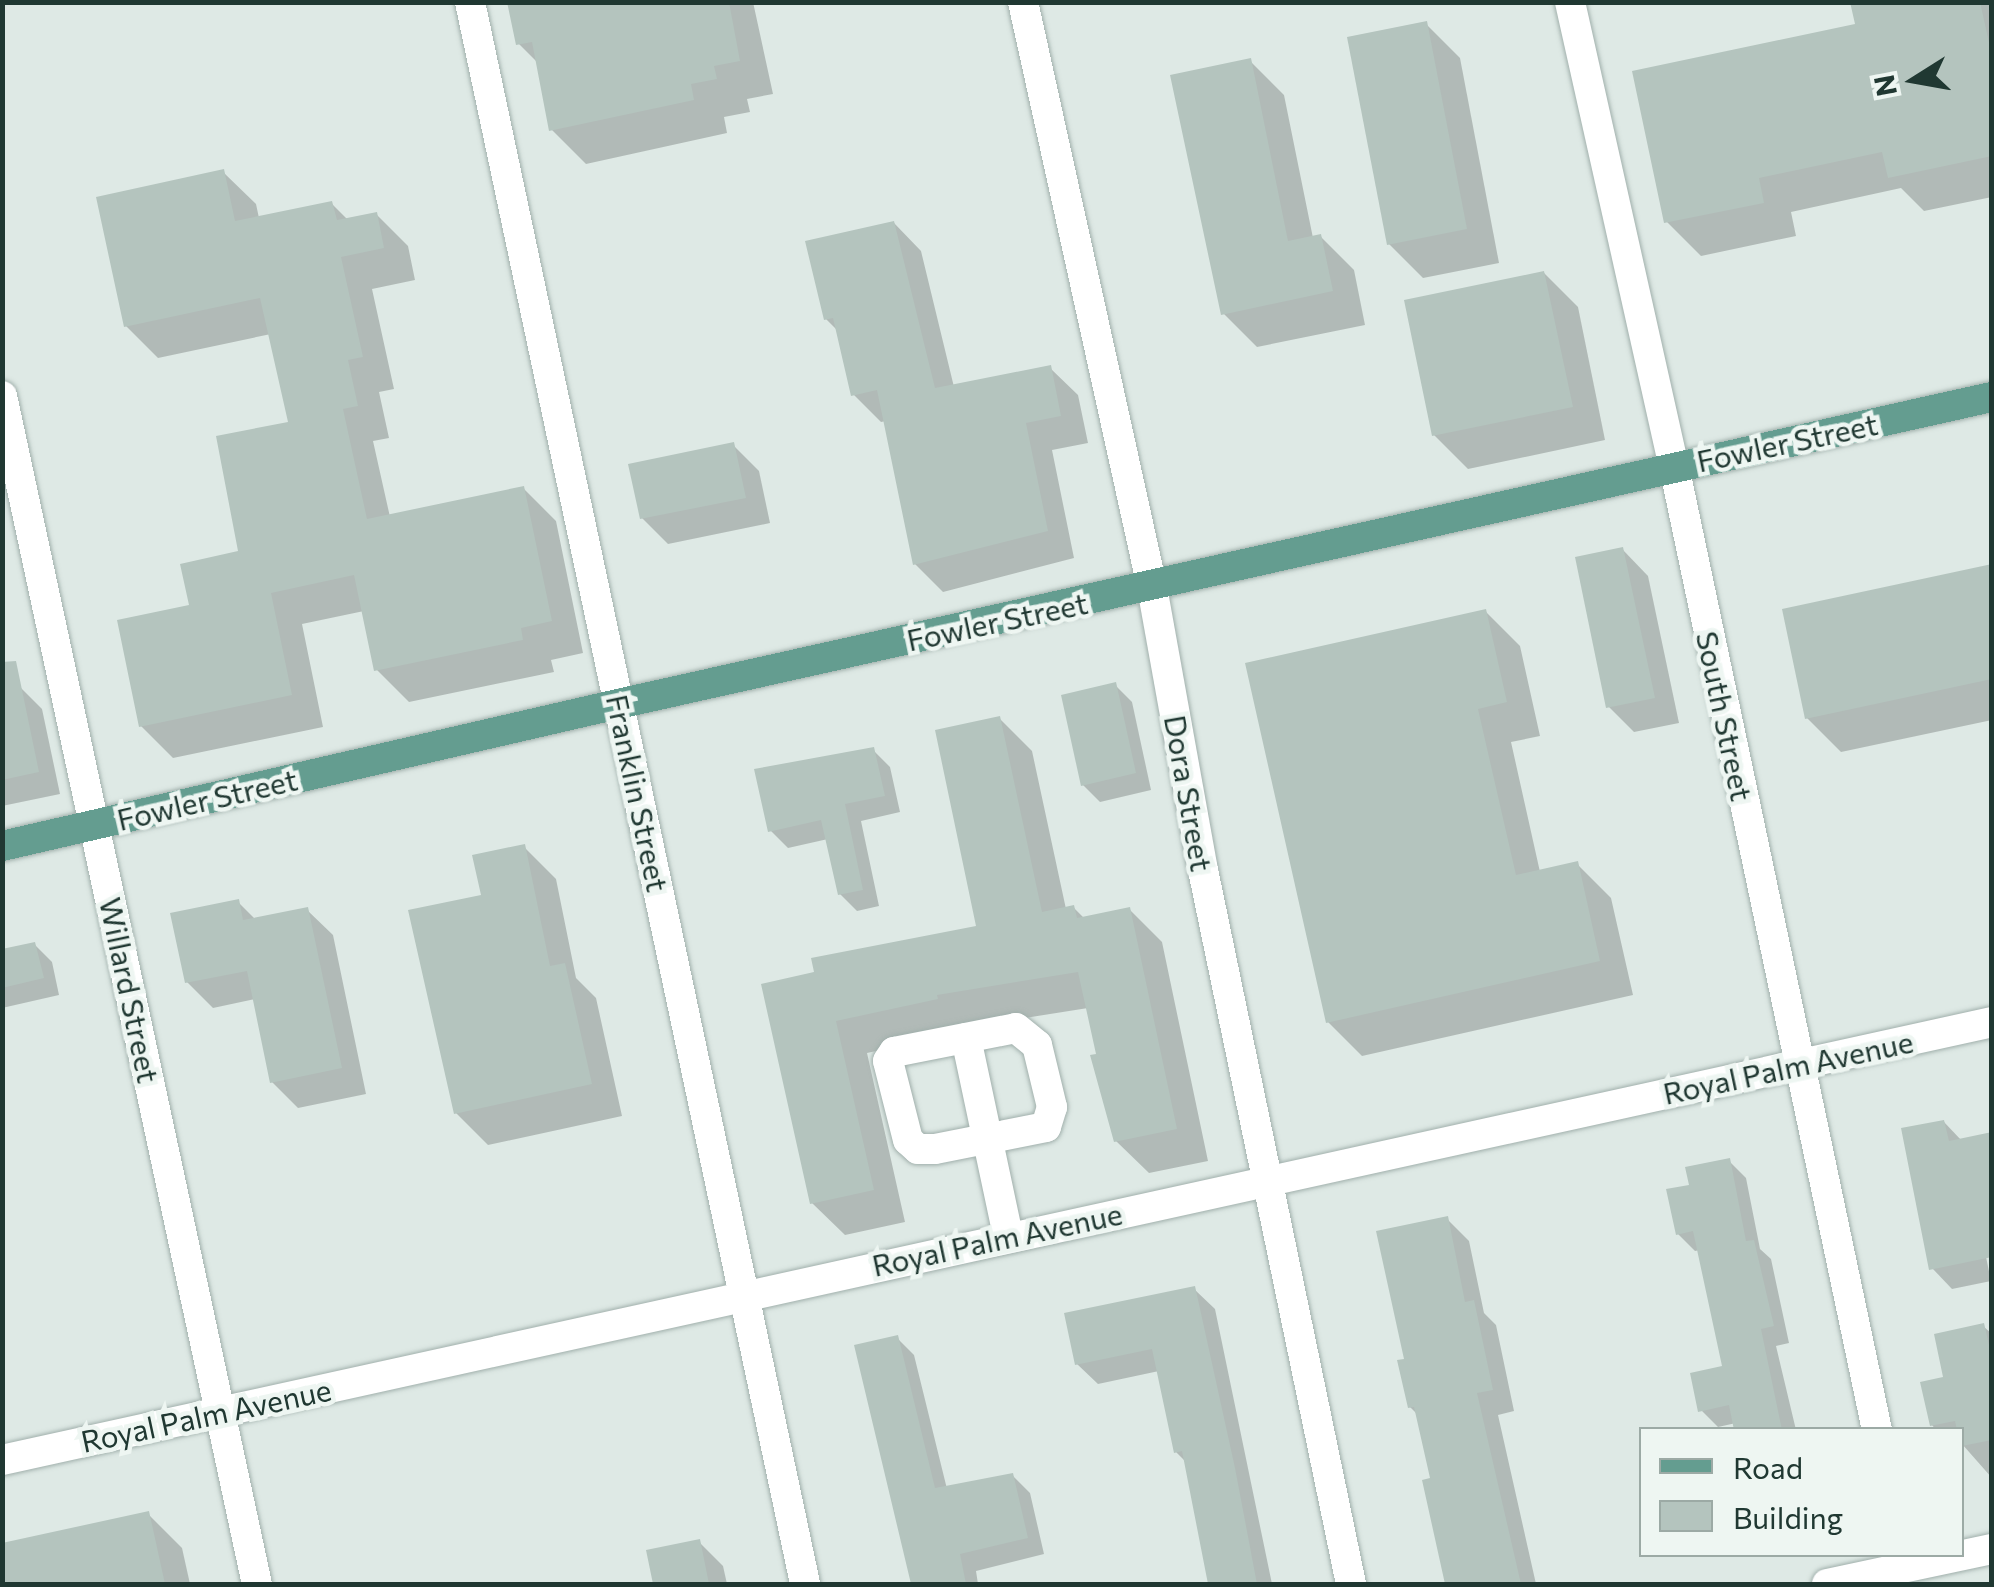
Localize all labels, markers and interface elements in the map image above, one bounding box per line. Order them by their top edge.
north arrow [1864,30,1964,130]
text: N [1866,72,1903,99]
street label: Fowler Street [1693,405,1881,479]
street label: Fowler Street [903,584,1091,658]
street label: South Street [1689,628,1761,804]
street label: Franklin Street [600,691,676,895]
street label: Dora Street [1158,712,1220,874]
street label: Fowler Street [113,761,301,837]
street label: Willard Street [93,894,167,1086]
street label: Royal Palm Avenue [1660,1023,1916,1111]
street label: Royal Palm Avenue [869,1195,1125,1283]
street label: Royal Palm Avenue [78,1371,334,1459]
legend [1639,1427,1964,1557]
text: Road [1733,1448,1803,1485]
text: Building [1733,1498,1843,1535]

